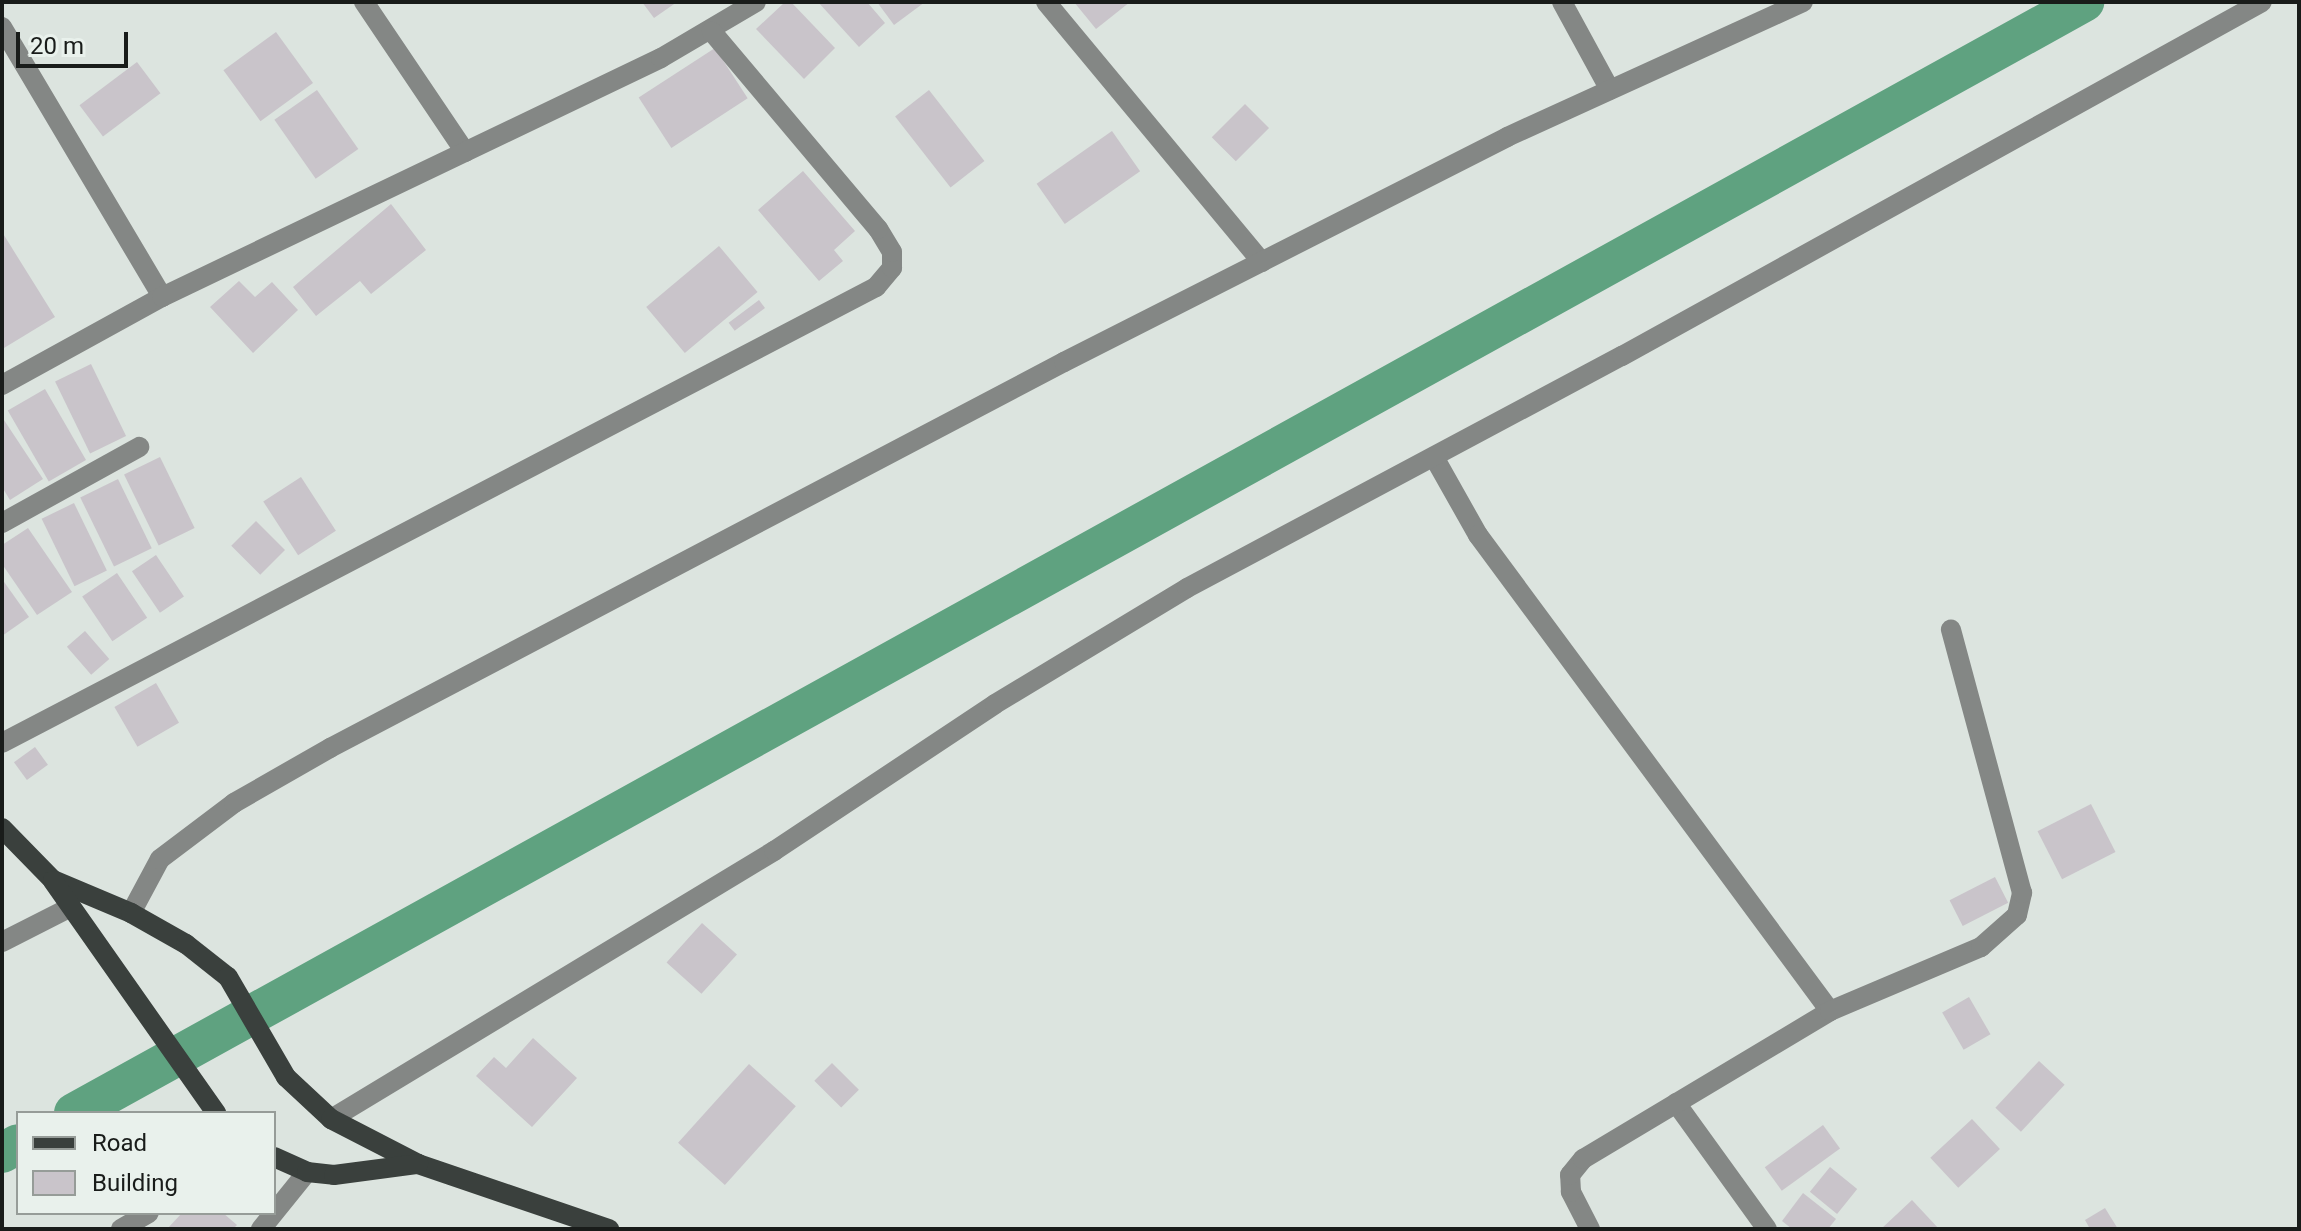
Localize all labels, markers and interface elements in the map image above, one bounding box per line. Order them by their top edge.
scale bar [20,16,132,66]
text: 20 m [30,32,84,60]
legend [16,1111,276,1215]
text: Road [92,1129,147,1157]
text: Building [92,1169,178,1197]

